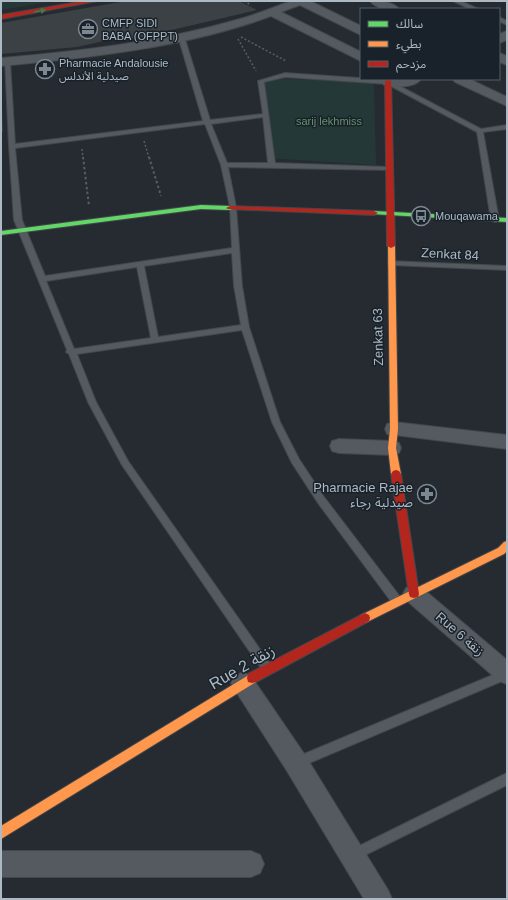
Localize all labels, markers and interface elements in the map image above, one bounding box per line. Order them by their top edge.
one-way arrow [33,8,46,14]
legend [360,8,500,80]
place label: CMFP SIDI BABA (OFPPT) [102,17,178,42]
text: سالك [396,17,423,31]
office icon: CMFP SIDI BABA (OFPPT) [77,18,99,40]
text: بطيء [396,37,422,54]
place label: Pharmacie Andalousie صيدلية الأندلس [59,57,168,83]
text: مزدحم [396,57,426,73]
pharmacy icon: Pharmacie Andalousie صيدلية الأندلس [34,58,56,80]
park label: sarij lekhmiss [296,115,363,127]
bus stop icon: Mouqawama [410,205,432,227]
place label: Mouqawama [435,210,499,222]
street label: Zenkat 84 [421,245,479,263]
street label: Zenkat 63 [370,308,386,366]
place label: Pharmacie Rajae صيدلية رجاء [313,480,413,510]
pharmacy icon: Pharmacie Rajae صيدلية رجاء [416,483,438,505]
street label: Rue 6 زنقة [433,609,487,659]
street label: Rue 2 زنقة [206,642,278,693]

